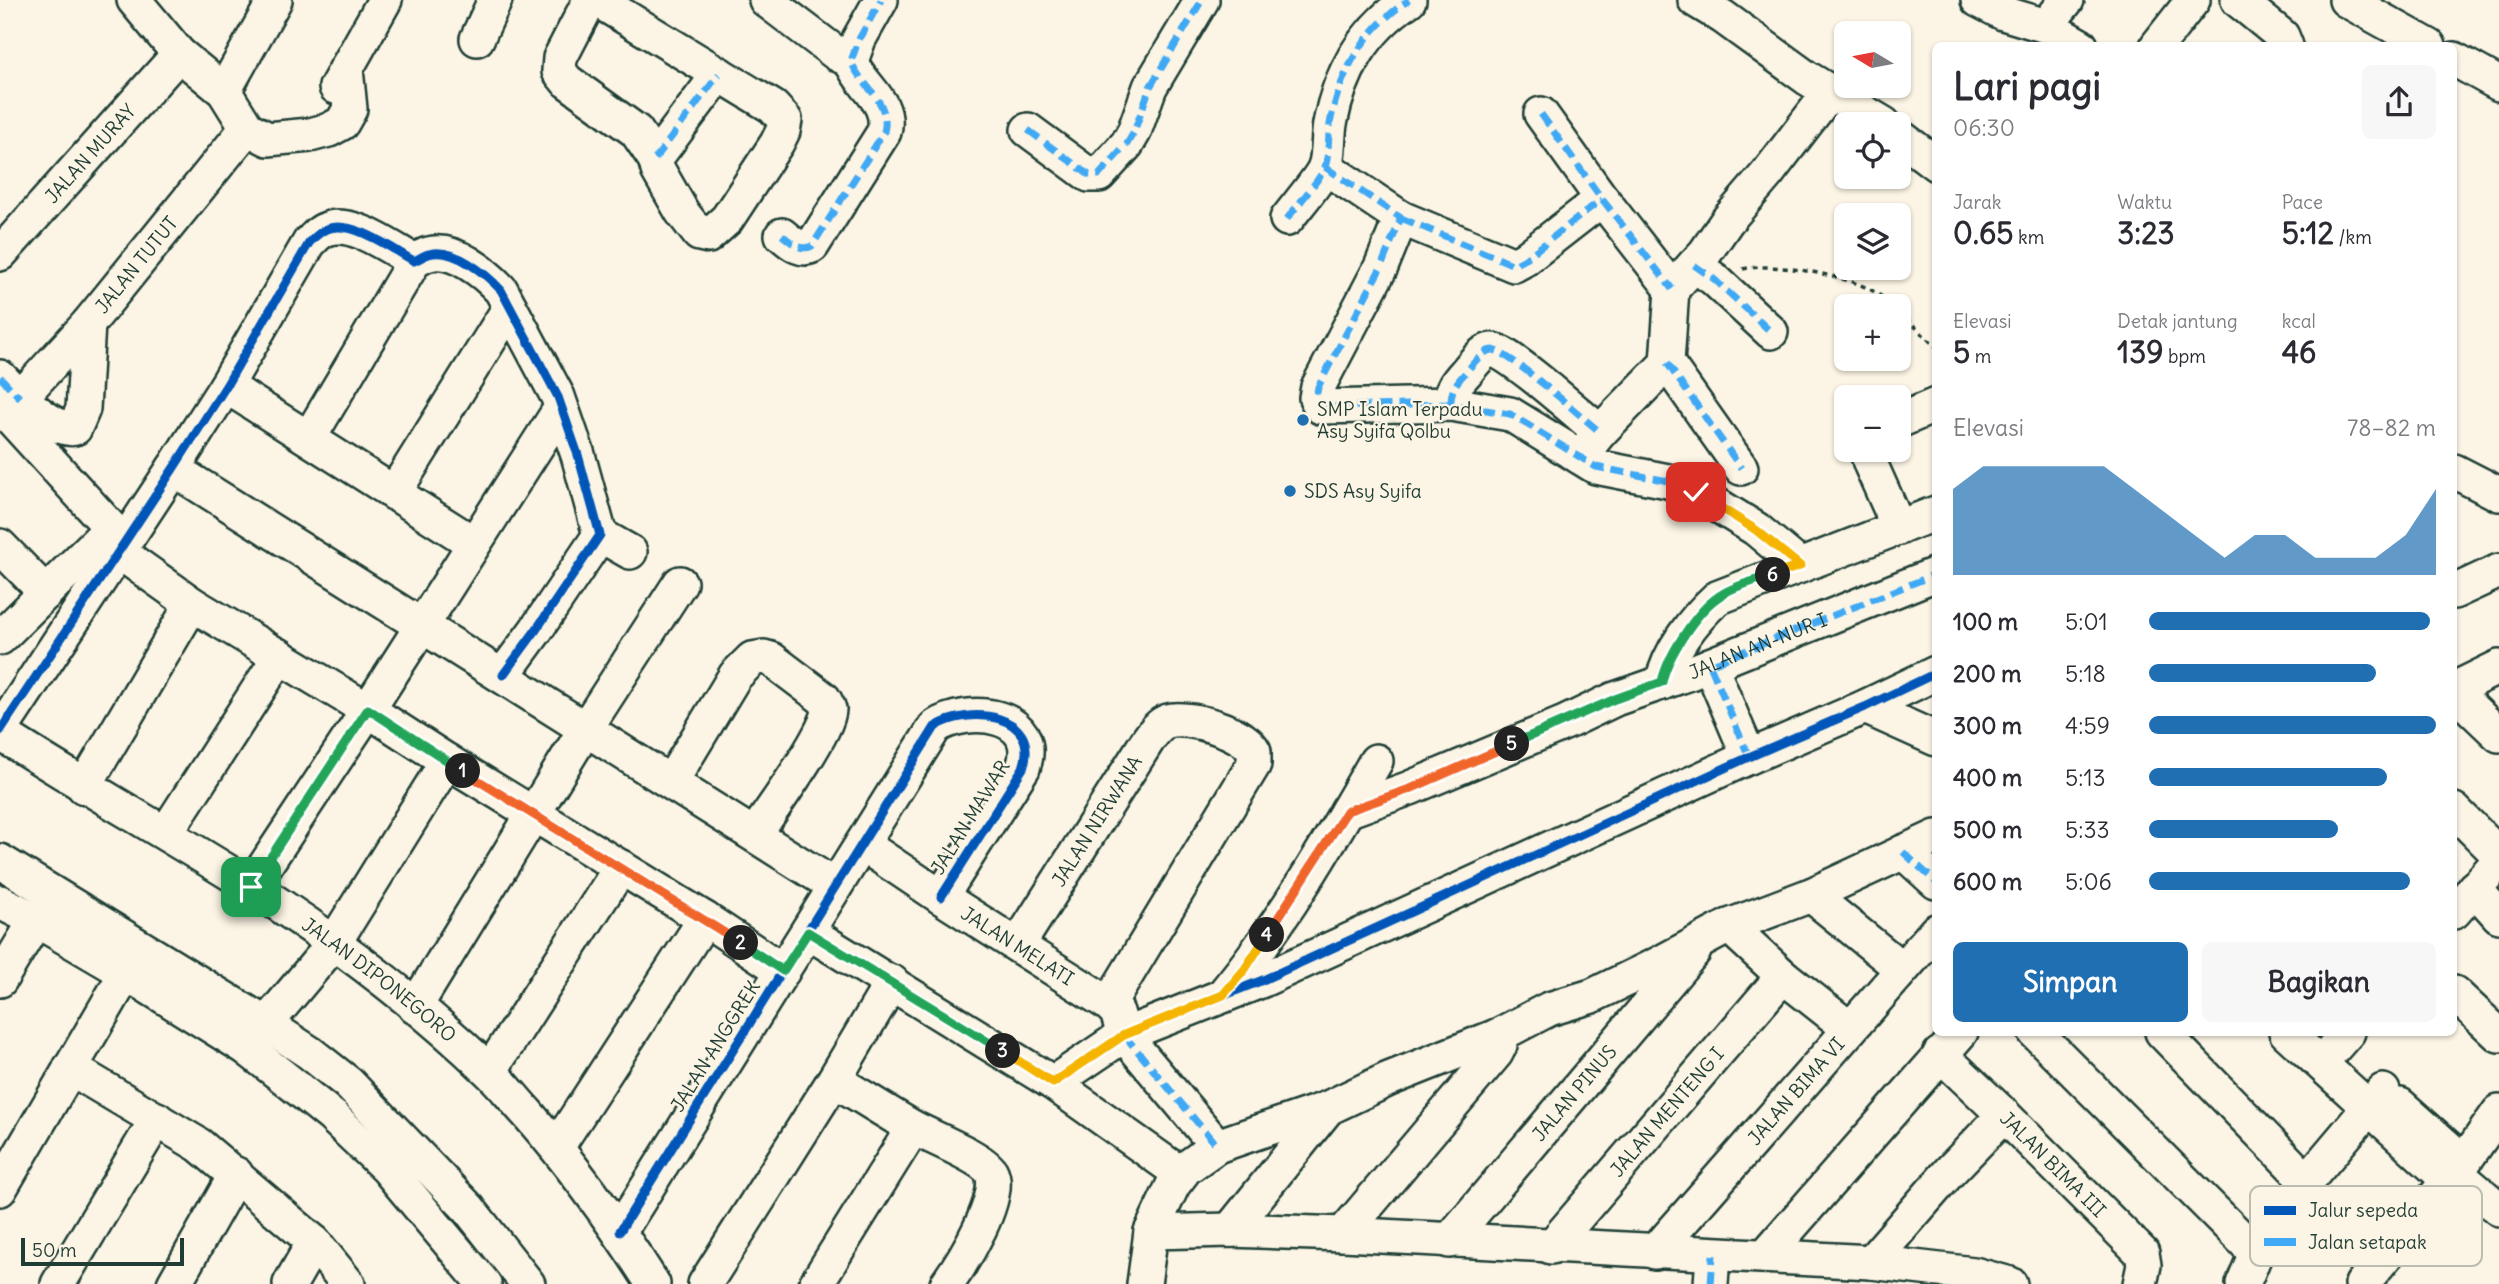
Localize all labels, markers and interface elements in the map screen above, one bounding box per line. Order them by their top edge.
north arrow [1834,21,1911,98]
map controls [1834,21,1911,462]
text: Lari pagi [1953,63,2101,110]
button: share [2362,65,2436,139]
street label: JALAN MURAY [40,99,141,208]
button: locate [1834,112,1911,189]
text: 06:30 [1953,113,2015,142]
text: Jarak [1953,190,2002,214]
text: Waktu [2117,190,2172,214]
text: Pace [2282,190,2323,214]
button: layers [1834,203,1911,280]
street label: JALAN TUTUT [90,211,183,318]
text: 0.65 [1953,214,2014,252]
text: 3:23 [2117,214,2175,252]
text: 5:12 [2282,214,2334,252]
text: km [2014,225,2044,249]
text: /km [2334,225,2372,249]
button: + [1834,294,1911,371]
text: Elevasi [1953,309,2012,333]
text: Detak jantung [2117,309,2238,333]
text: kcal [2282,309,2316,333]
text: 5 [1953,333,1970,371]
text: 139 [2117,333,2164,371]
text: 46 [2282,333,2316,371]
text: m [1970,344,1991,368]
text: bpm [2164,344,2206,368]
button: − [1834,385,1911,462]
place label: SMP Islam Terpadu Asy Syifa Qolbu [1317,397,1483,443]
marker: SMP Islam Terpadu Asy Syifa Qolbu [1295,412,1311,428]
text: Elevasi [1953,413,2024,442]
text: 78–82 m [2347,413,2436,442]
pin [1666,462,1726,522]
icon: check [1677,473,1715,511]
place label: SDS Asy Syifa [1304,479,1422,503]
marker: SDS Asy Syifa [1282,483,1298,499]
pin: 6 [1756,558,1790,592]
text: 6 [1767,562,1778,586]
street label: JALAN AN-NUR I [1685,607,1830,684]
text: 100 m [1953,607,2018,636]
text: 5:01 [2065,607,2108,636]
text: 200 m [1953,659,2022,688]
text: 5:18 [2065,659,2106,688]
text: 300 m [1953,711,2022,740]
text: 4:59 [2065,711,2110,740]
pin: 5 [1494,726,1530,762]
text: 5 [1506,731,1517,755]
street label: JALAN NIRWANA [1046,751,1147,891]
pin: 1 [446,754,480,788]
street label: JALAN MAWAR [925,755,1015,879]
text: 1 [459,758,466,782]
text: 400 m [1953,763,2022,792]
text: 5:13 [2065,763,2106,792]
text: 500 m [1953,815,2022,844]
text: 5:33 [2065,815,2110,844]
pin [221,857,281,917]
text: 600 m [1953,867,2022,896]
text: 5:06 [2065,867,2112,896]
icon: arrive [232,868,270,906]
street label: JALAN MELATI [957,901,1078,991]
street label: JALAN DIPONEGORO [298,912,461,1047]
pin: 4 [1250,918,1284,953]
text: 4 [1261,922,1272,946]
pin: 2 [724,926,758,960]
text: 2 [735,930,746,954]
button: Simpan [1953,942,2188,1022]
button: Bagikan [2202,942,2436,1022]
street label: JALAN ANGGREK [665,976,765,1116]
street label: JALAN BIMA VI [1742,1032,1849,1150]
pin: 3 [986,1034,1020,1068]
text: 3 [997,1038,1008,1062]
street label: JALAN PINUS [1527,1040,1622,1146]
street label: JALAN MENTENG I [1605,1042,1729,1181]
street label: JALAN BIMA III [1995,1106,2111,1222]
legend [2250,1186,2482,1266]
text: Jalur sepeda [2308,1198,2418,1222]
text: Jalan setapak [2308,1230,2427,1254]
scale bar [21,1235,184,1267]
text: 50 m [32,1238,77,1262]

